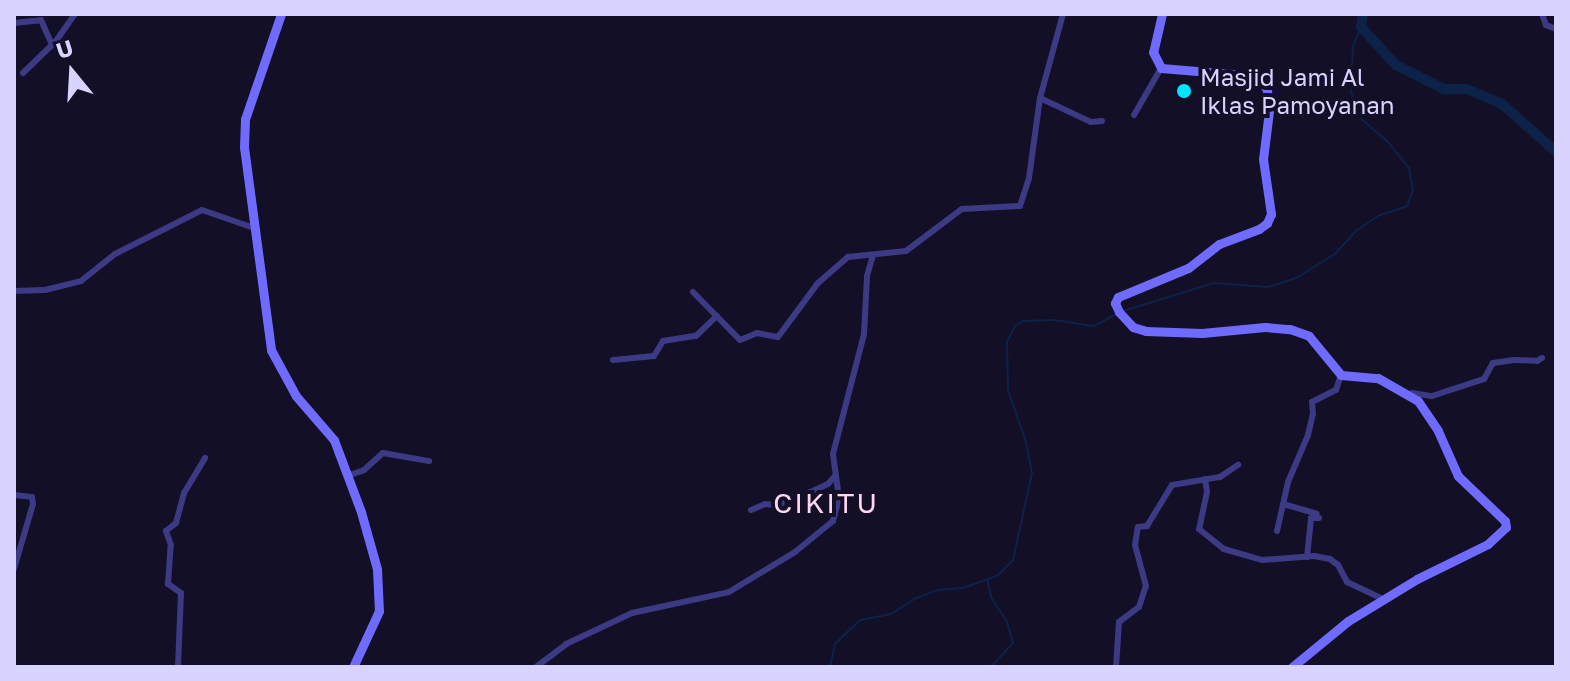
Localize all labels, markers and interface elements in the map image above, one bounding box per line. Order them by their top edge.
north arrow [32,32,112,112]
text: U [53,33,76,64]
place label: Masjid Jami Al Iklas Pamoyanan [1200,63,1395,119]
marker: Masjid Jami Al Iklas Pamoyanan [1175,82,1193,100]
district label: CIKITU [773,486,879,520]

